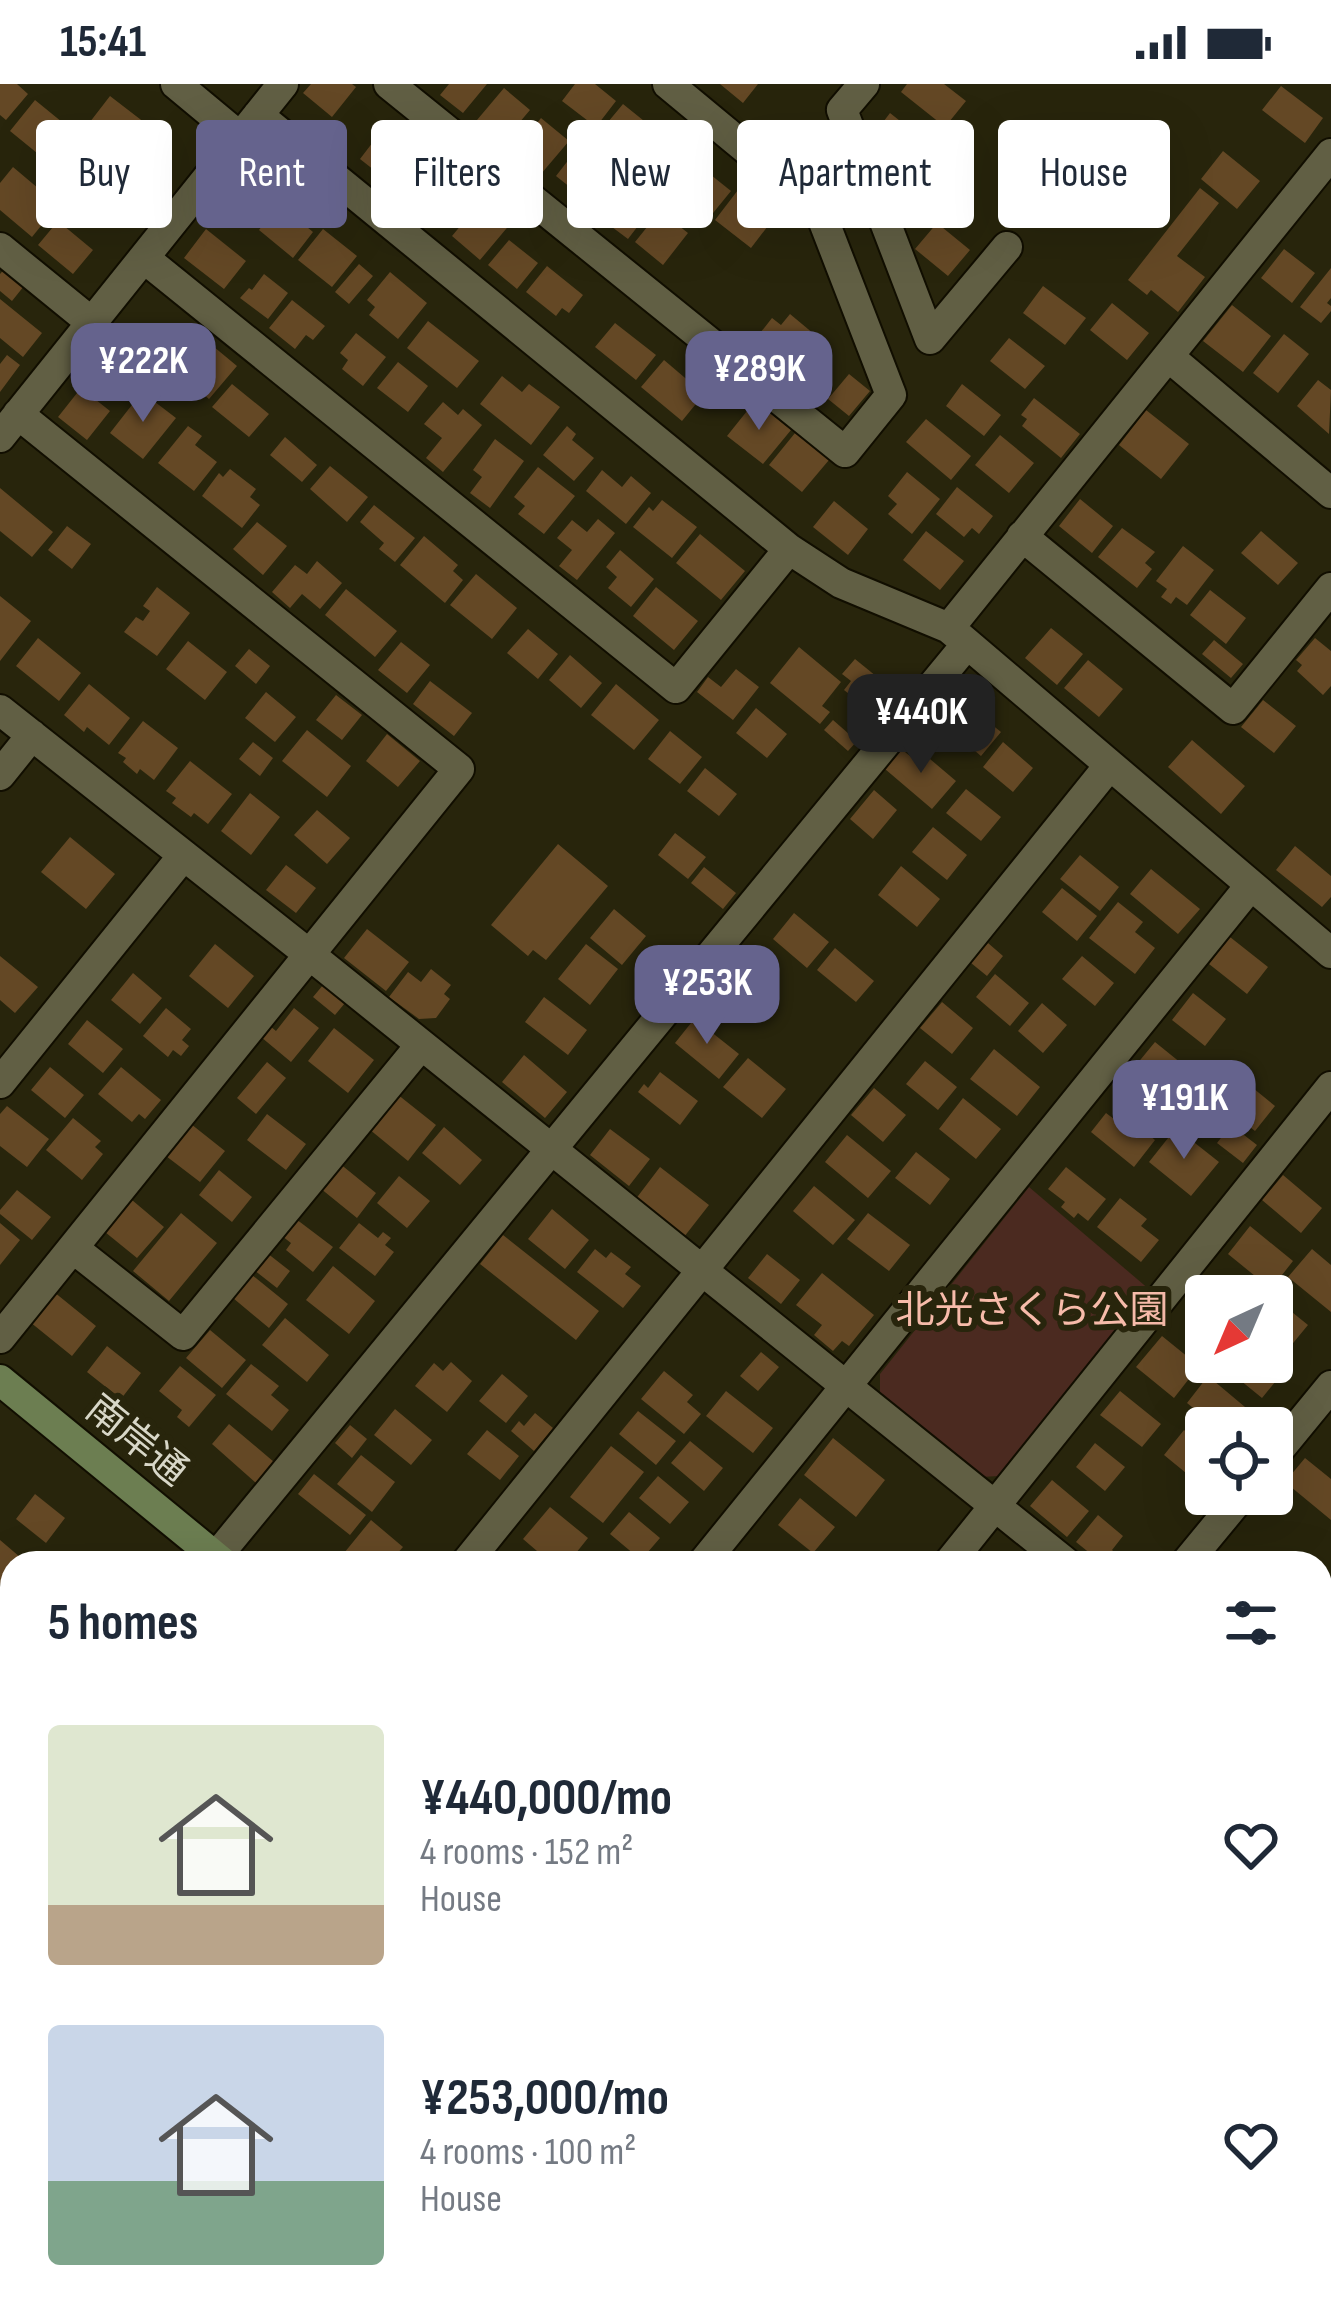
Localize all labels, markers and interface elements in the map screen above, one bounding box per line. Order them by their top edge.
text: 15:41 [60,15,146,70]
chip: Buy [36,120,172,228]
chip: Rent [196,120,347,228]
chip: Filters [371,120,543,228]
chip: New [567,120,713,228]
chip: Apartment [737,120,974,228]
chip: House [998,120,1170,228]
pin: ¥222K [59,323,227,425]
pin: ¥289K [675,331,843,433]
text: ¥222K [98,338,188,385]
text: ¥289K [712,346,806,393]
pin: ¥440K [837,674,1005,776]
text: ¥440K [874,689,968,736]
pin: ¥253K [623,945,791,1047]
text: ¥253K [662,960,752,1007]
pin: ¥191K [1100,1060,1268,1162]
text: ¥191K [1140,1075,1228,1122]
north arrow [1185,1275,1293,1383]
map controls [1185,1275,1293,1515]
park label: 北光さくら公園 [895,1288,1169,1335]
street label: 南岸通 [76,1386,196,1496]
button: locate [1185,1407,1293,1515]
icon: filters [1218,1590,1284,1656]
text: 5 homes [48,1593,198,1654]
text: ¥440,000/mo [420,1768,672,1829]
icon: home [144,1773,288,1917]
icon: heart [1218,1812,1284,1878]
text: 4 rooms · 152 m² [420,1829,633,1876]
text: House [420,1876,502,1923]
text: ¥253,000/mo [420,2068,669,2129]
icon: home [144,2073,288,2217]
icon: heart [1218,2112,1284,2178]
text: 4 rooms · 100 m² [420,2129,636,2176]
text: House [420,2176,502,2223]

